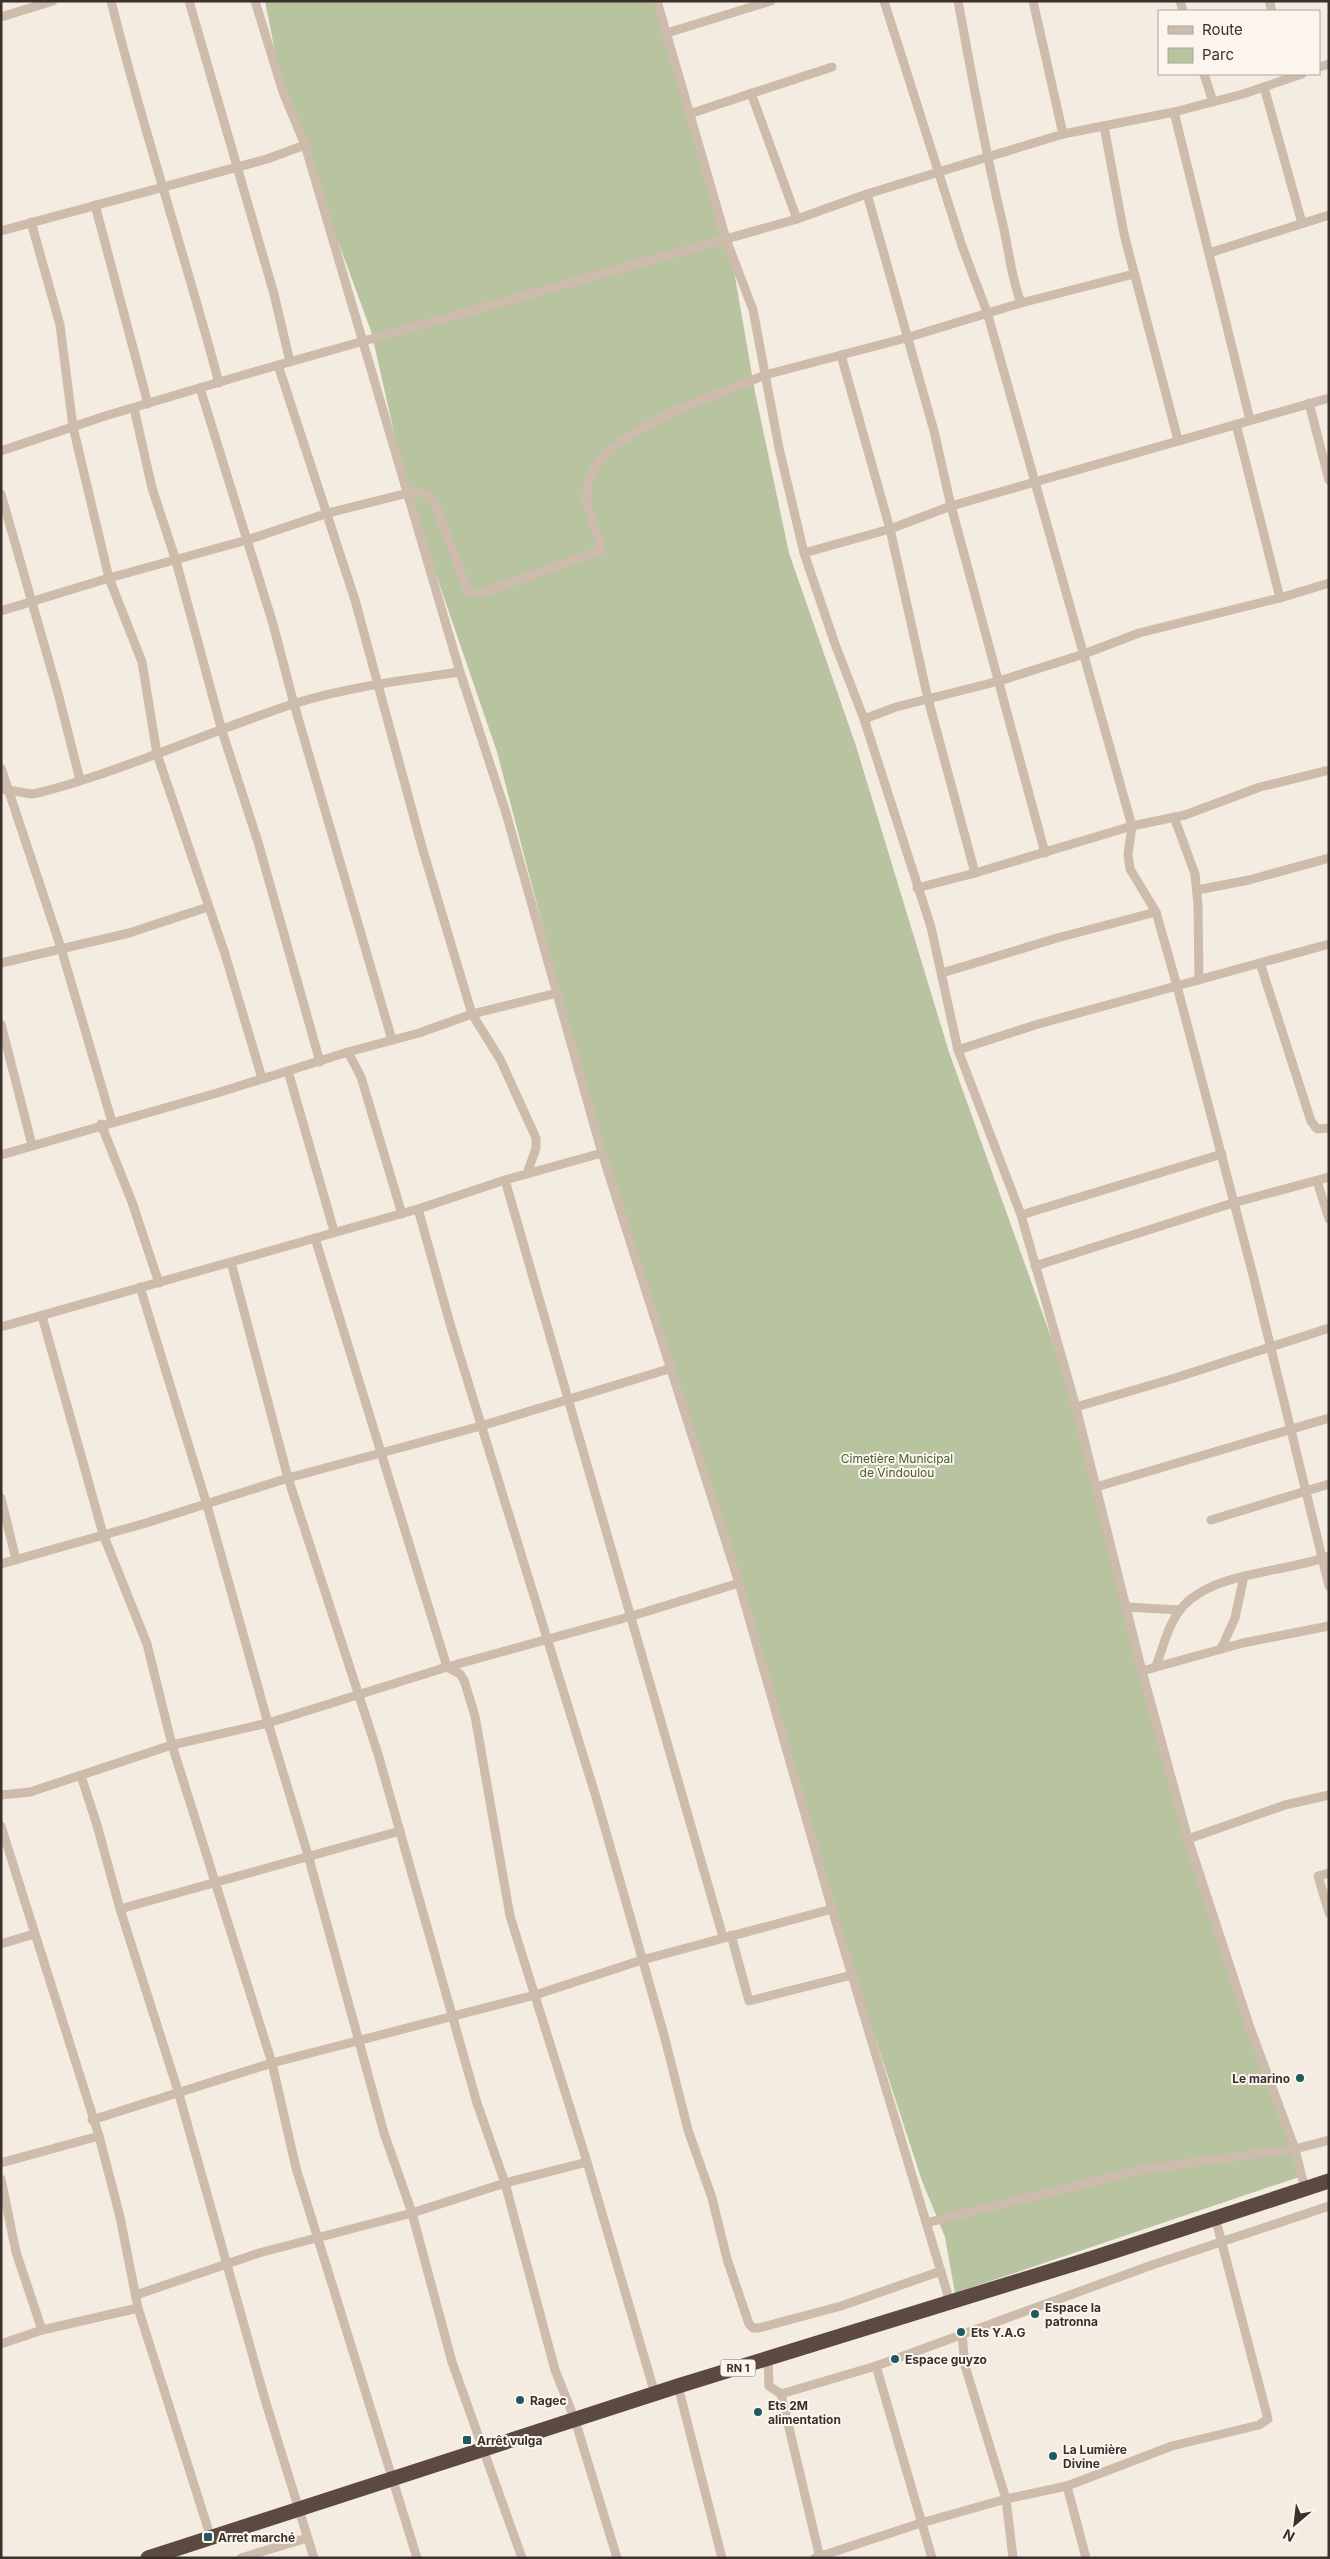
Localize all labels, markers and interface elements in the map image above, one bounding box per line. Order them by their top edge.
legend [1158,10,1320,75]
text: Route [1202,20,1243,39]
text: Parc [1202,45,1234,64]
park label: Cimetière Municipal de Vindoulou [841,1451,953,1480]
place label: Le marino [1232,2071,1290,2086]
marker: Le marino [1294,2072,1306,2084]
place label: Espace la patronna [1045,2300,1101,2329]
marker: Espace la patronna [1029,2308,1041,2320]
place label: Ets Y.A.G [971,2325,1026,2340]
marker: Ets Y.A.G [955,2326,967,2338]
place label: Espace guyzo [905,2352,987,2367]
marker: Espace guyzo [889,2353,901,2365]
road number: RN 1 [720,2360,756,2376]
place label: Ragec [530,2393,567,2408]
marker: Ragec [514,2394,526,2406]
place label: Ets 2M alimentation [768,2398,841,2427]
marker: Ets 2M alimentation [752,2406,764,2418]
place label: Arrêt vulga [477,2433,542,2448]
marker: Arrêt vulga [461,2434,473,2446]
place label: La Lumière Divine [1063,2442,1127,2471]
marker: La Lumière Divine [1047,2450,1059,2462]
north arrow [1270,2499,1320,2549]
text: N [1280,2526,1297,2546]
place label: Arret marché [218,2530,295,2545]
marker: Arret marché [202,2531,214,2543]

